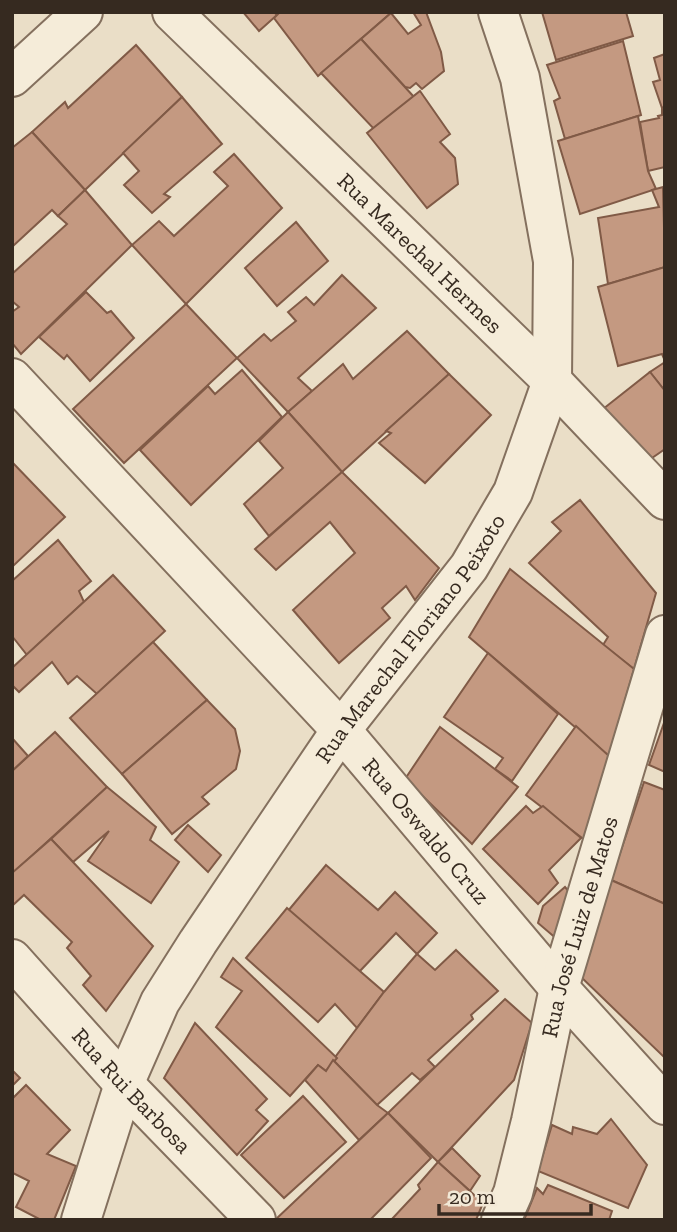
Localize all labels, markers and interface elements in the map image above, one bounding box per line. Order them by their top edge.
street label: Rua Marechal Hermes [332,167,509,339]
street label: Rua Marechal Floriano Peixoto [309,509,511,768]
street label: Rua Oswaldo Cruz [357,752,496,910]
street label: Rua José Luiz de Matos [535,813,624,1040]
street label: Rua Rui Barbosa [66,1022,198,1159]
scale bar [439,1172,591,1216]
text: 20 m [449,1184,495,1209]

